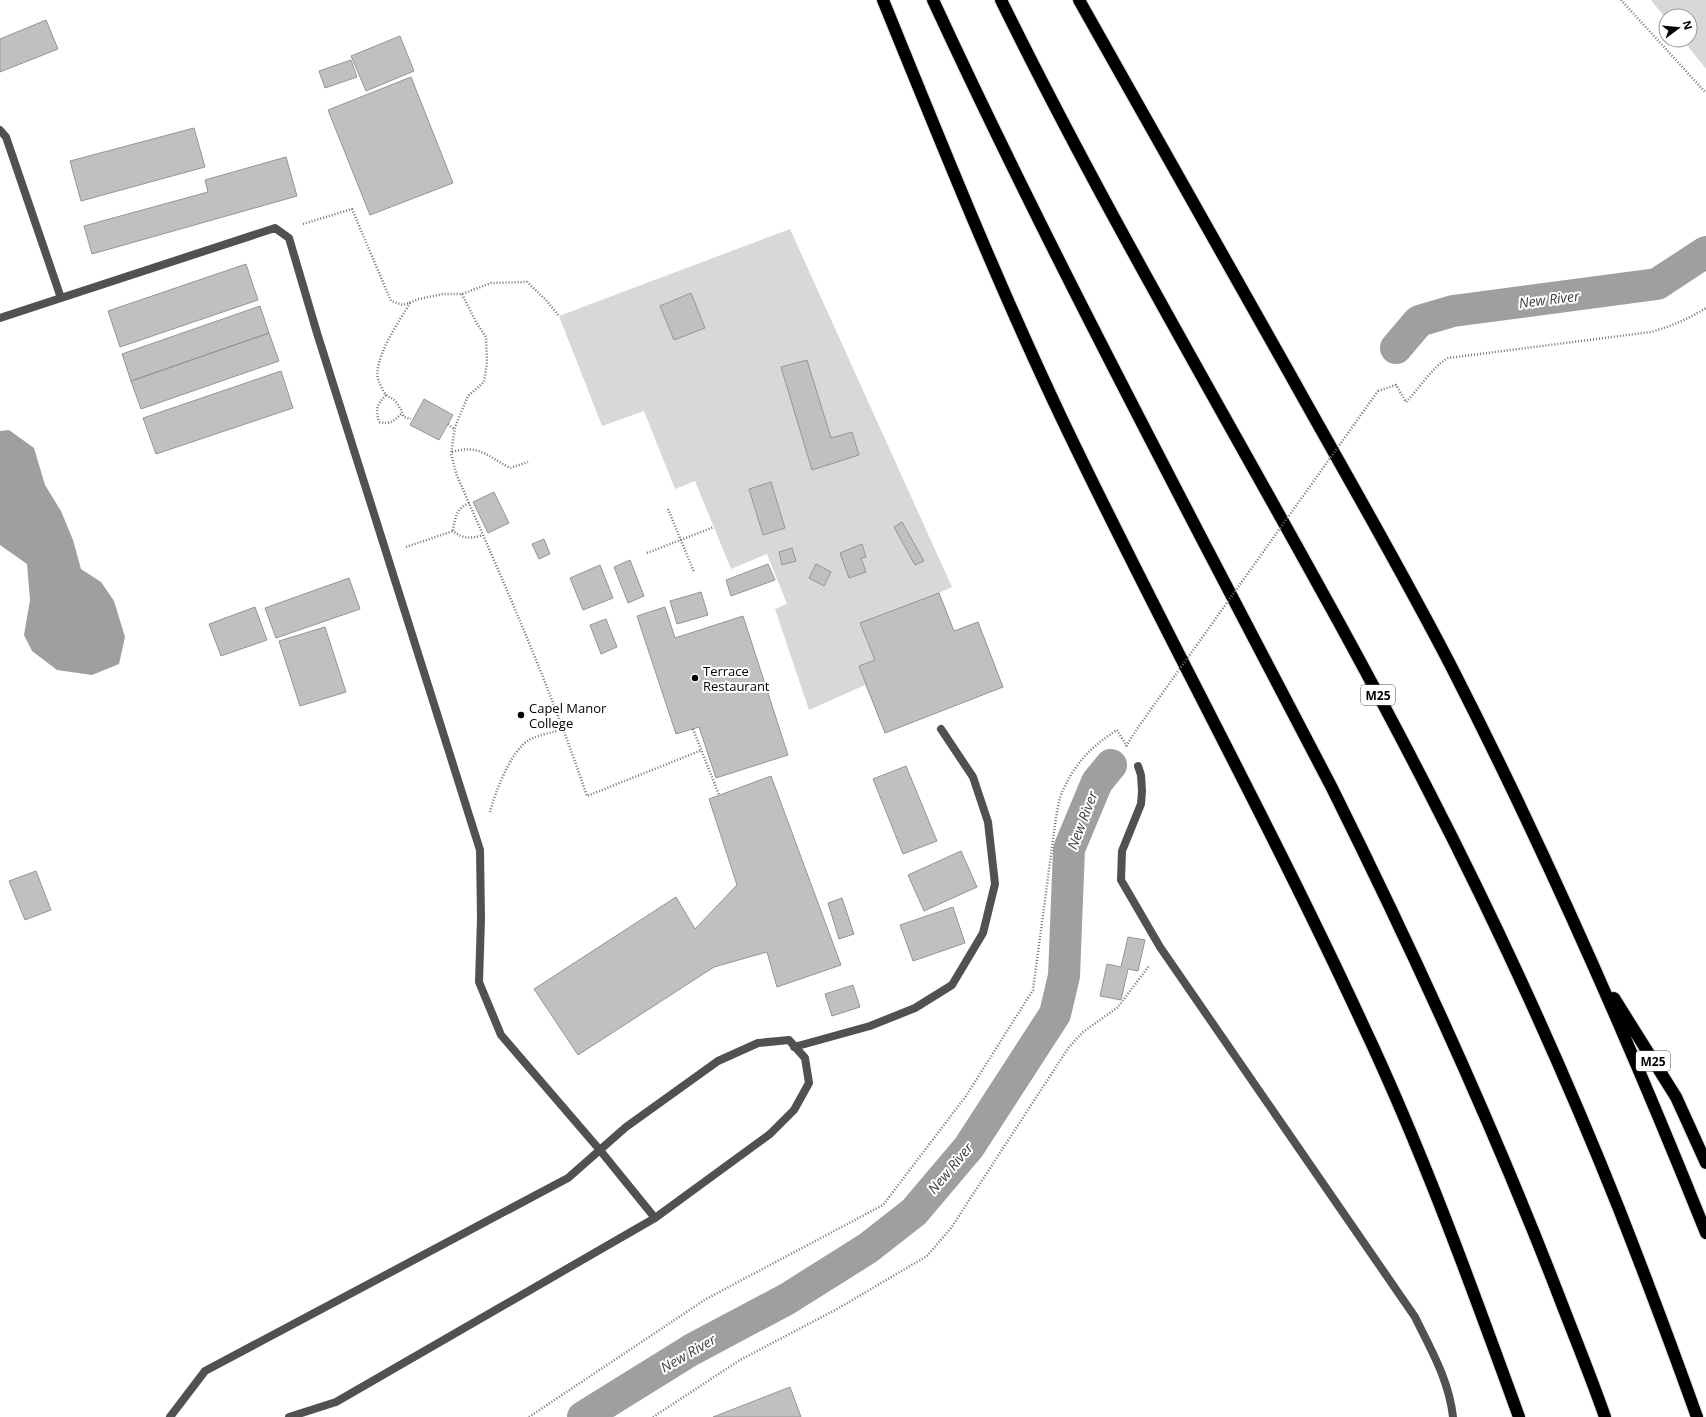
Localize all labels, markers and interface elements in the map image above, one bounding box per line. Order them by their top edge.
north arrow [1658,8,1698,48]
text: N [1680,19,1697,31]
water label: New River [1518,286,1581,312]
place label: Terrace Restaurant [703,662,770,695]
marker: Terrace Restaurant [690,673,700,683]
road number: M25 [1361,685,1395,705]
place label: Capel Manor College [529,699,607,732]
marker: Capel Manor College [516,710,526,720]
water label: New River [1062,788,1102,852]
road number: M25 [1636,1051,1670,1071]
water label: New River [923,1138,977,1197]
water label: New River [657,1329,720,1376]

